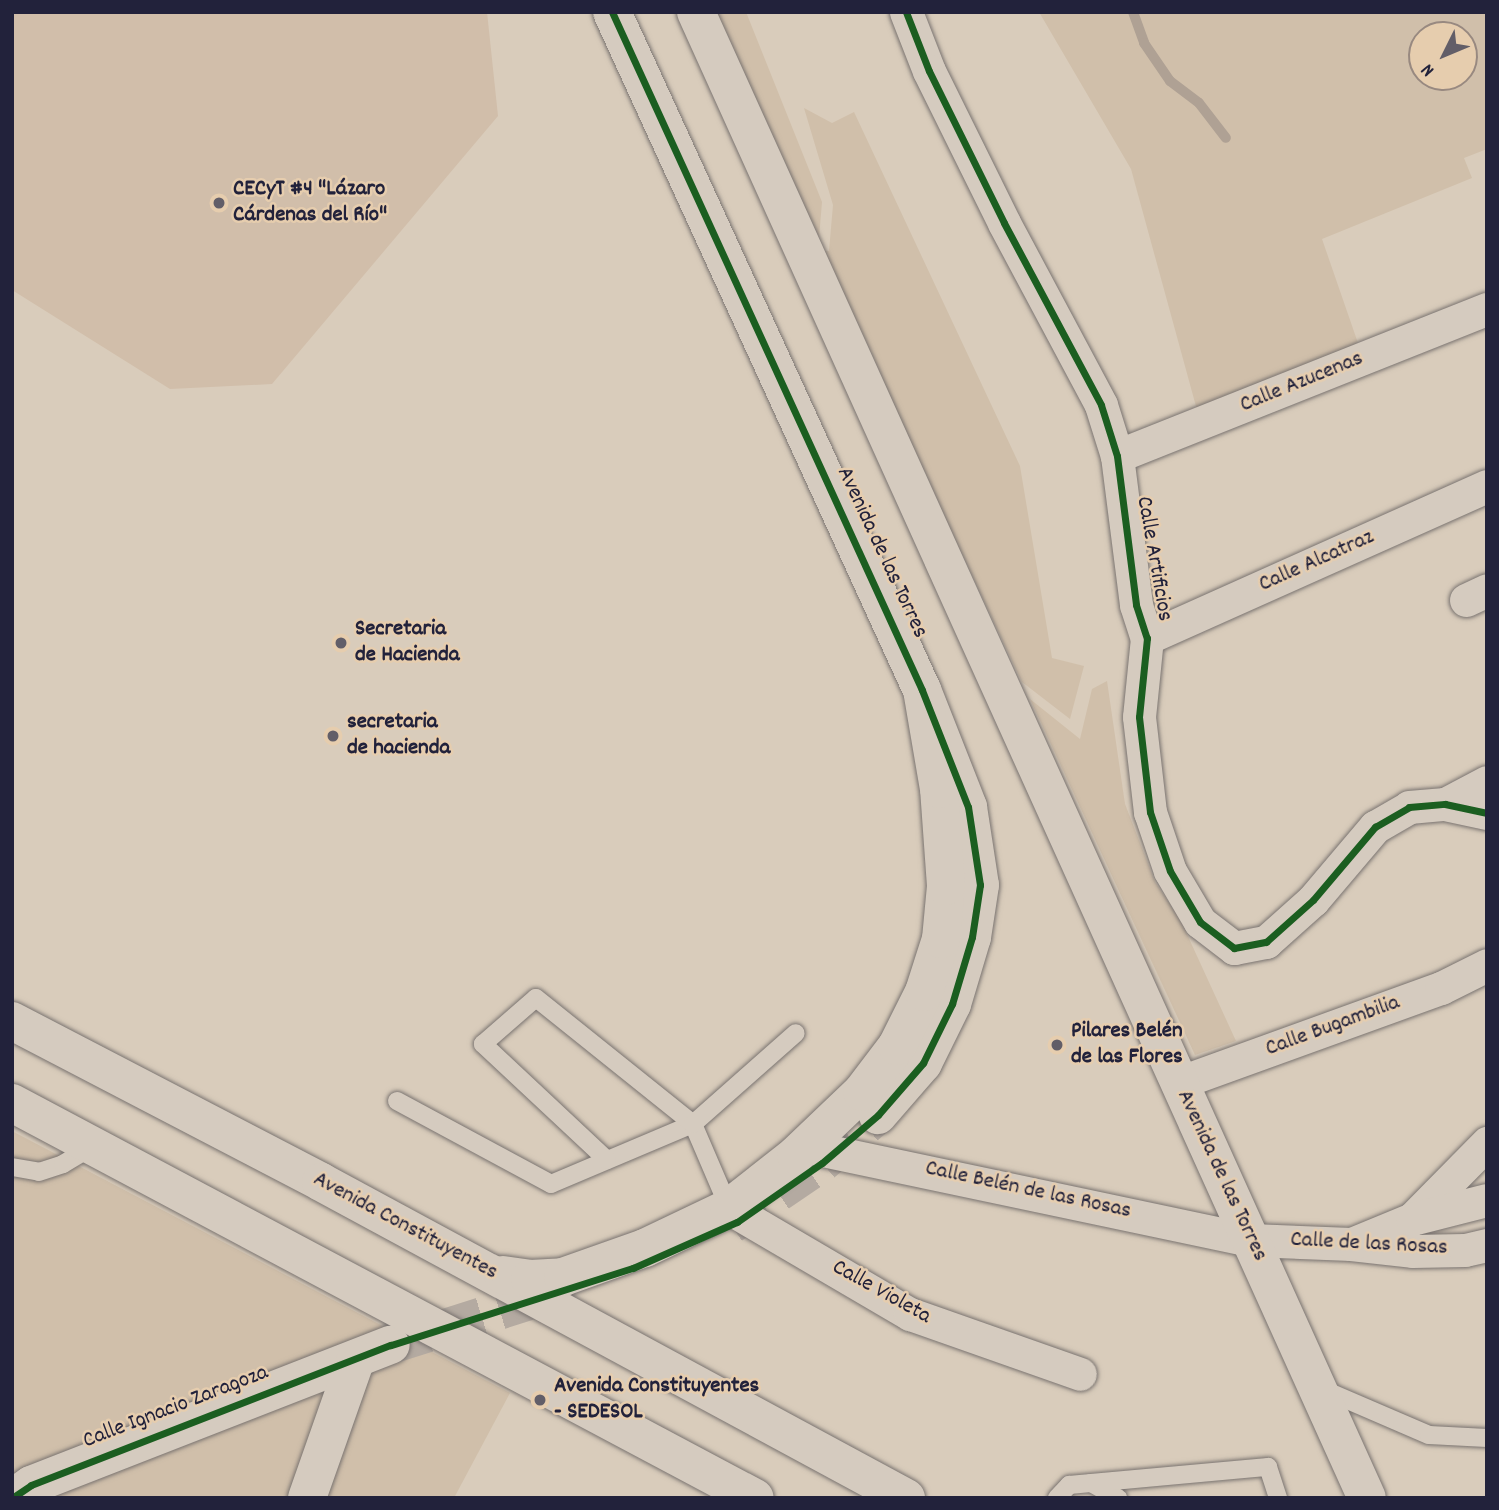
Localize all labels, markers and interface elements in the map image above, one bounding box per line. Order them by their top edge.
north arrow [1408,21,1478,91]
text: N [1416,57,1442,82]
place label: CECyT #4 "Lázaro Cárdenas del Río" [233,176,387,230]
marker: CECyT #4 "Lázaro Cárdenas del Río" [211,195,227,211]
street label: Calle Azucenas [1236,346,1368,420]
street label: Avenida de las Torres [829,463,933,643]
street label: Calle Artificios [1128,494,1178,624]
street label: Calle Alcatraz [1255,524,1379,600]
place label: Secretaria de Hacienda [355,616,460,670]
marker: Secretaria de Hacienda [333,635,349,651]
place label: secretaria de hacienda [347,709,450,763]
marker: secretaria de hacienda [325,728,341,744]
street label: Calle Bugambilia [1262,990,1404,1064]
place label: Pilares Belén de las Flores [1071,1018,1183,1072]
marker: Pilares Belén de las Flores [1049,1037,1065,1053]
street label: Avenida de las Torres [1169,1086,1273,1266]
street label: Calle Belén de las Rosas [923,1156,1133,1226]
street label: Avenida Constituyentes [308,1167,502,1287]
street label: Calle de las Rosas [1290,1227,1448,1263]
street label: Calle Violeta [827,1255,935,1331]
street label: Calle Ignacio Zaragoza [79,1360,273,1456]
place label: Avenida Constituyentes - SEDESOL [554,1373,759,1427]
marker: Avenida Constituyentes - SEDESOL [532,1392,548,1408]

